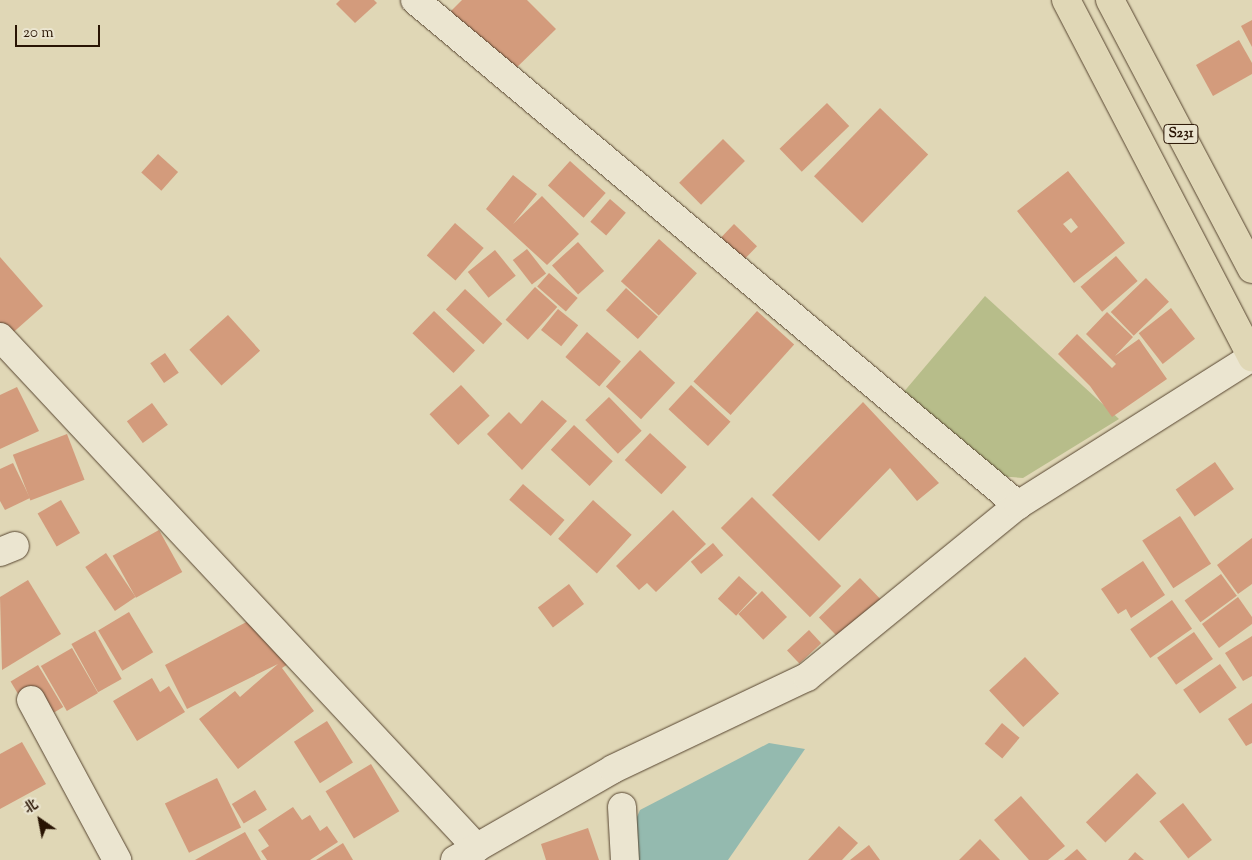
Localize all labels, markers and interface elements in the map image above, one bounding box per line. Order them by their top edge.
scale bar [18,15,102,47]
text: 20 m [23,23,54,44]
road number: S231 [1162,122,1200,146]
north arrow [15,795,65,845]
text: 北 [21,795,43,820]

